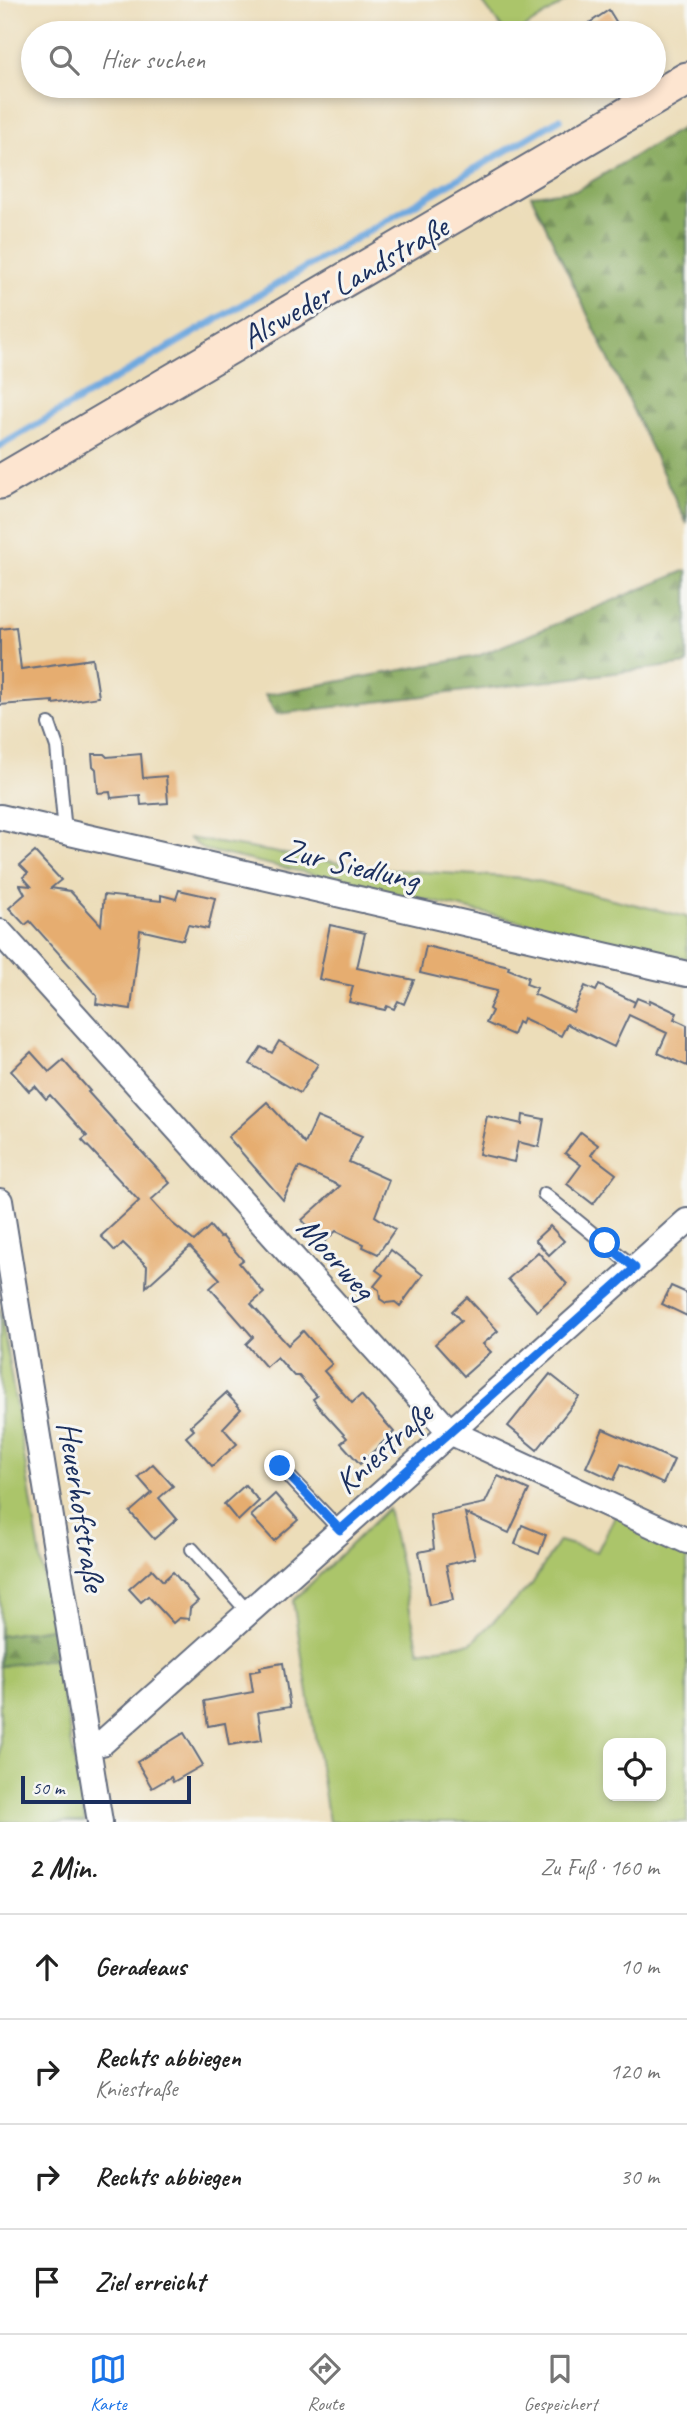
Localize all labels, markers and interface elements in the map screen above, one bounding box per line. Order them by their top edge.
search box [21,21,666,98]
icon: search [45,41,83,79]
text: Hier suchen [101,43,205,76]
street label: Alsweder Landstraße [233,204,458,358]
street label: Zur Siedlung [279,828,425,901]
street label: Moorweg [288,1207,386,1310]
route start [589,1227,620,1258]
street label: Kniestraße [326,1391,443,1503]
street label: Heuerhofstraße [48,1418,117,1596]
route end [264,1450,295,1481]
map controls [603,1738,666,1801]
button: locate [603,1738,666,1801]
scale bar [21,1773,191,1805]
text: 50 m [32,1776,64,1800]
text: 2 Min. [28,1849,97,1887]
text: Zu Fuß · 160 m [540,1853,659,1882]
icon: ahead [28,1948,66,1986]
text: Geradeaus [95,1950,186,1983]
text: 10 m [620,1952,659,1981]
text: Rechts abbiegen [95,2041,241,2074]
icon: right [28,2053,66,2091]
text: 120 m [610,2057,659,2086]
text: Kniestraße [95,2074,177,2103]
icon: right [28,2158,66,2196]
text: Rechts abbiegen [95,2160,241,2193]
text: 30 m [620,2162,659,2191]
icon: arrive [28,2263,66,2301]
text: Ziel erreicht [95,2265,205,2298]
tab: Karte [89,2350,127,2416]
tab: Route [306,2350,344,2416]
tab: Gespeichert [523,2350,597,2416]

